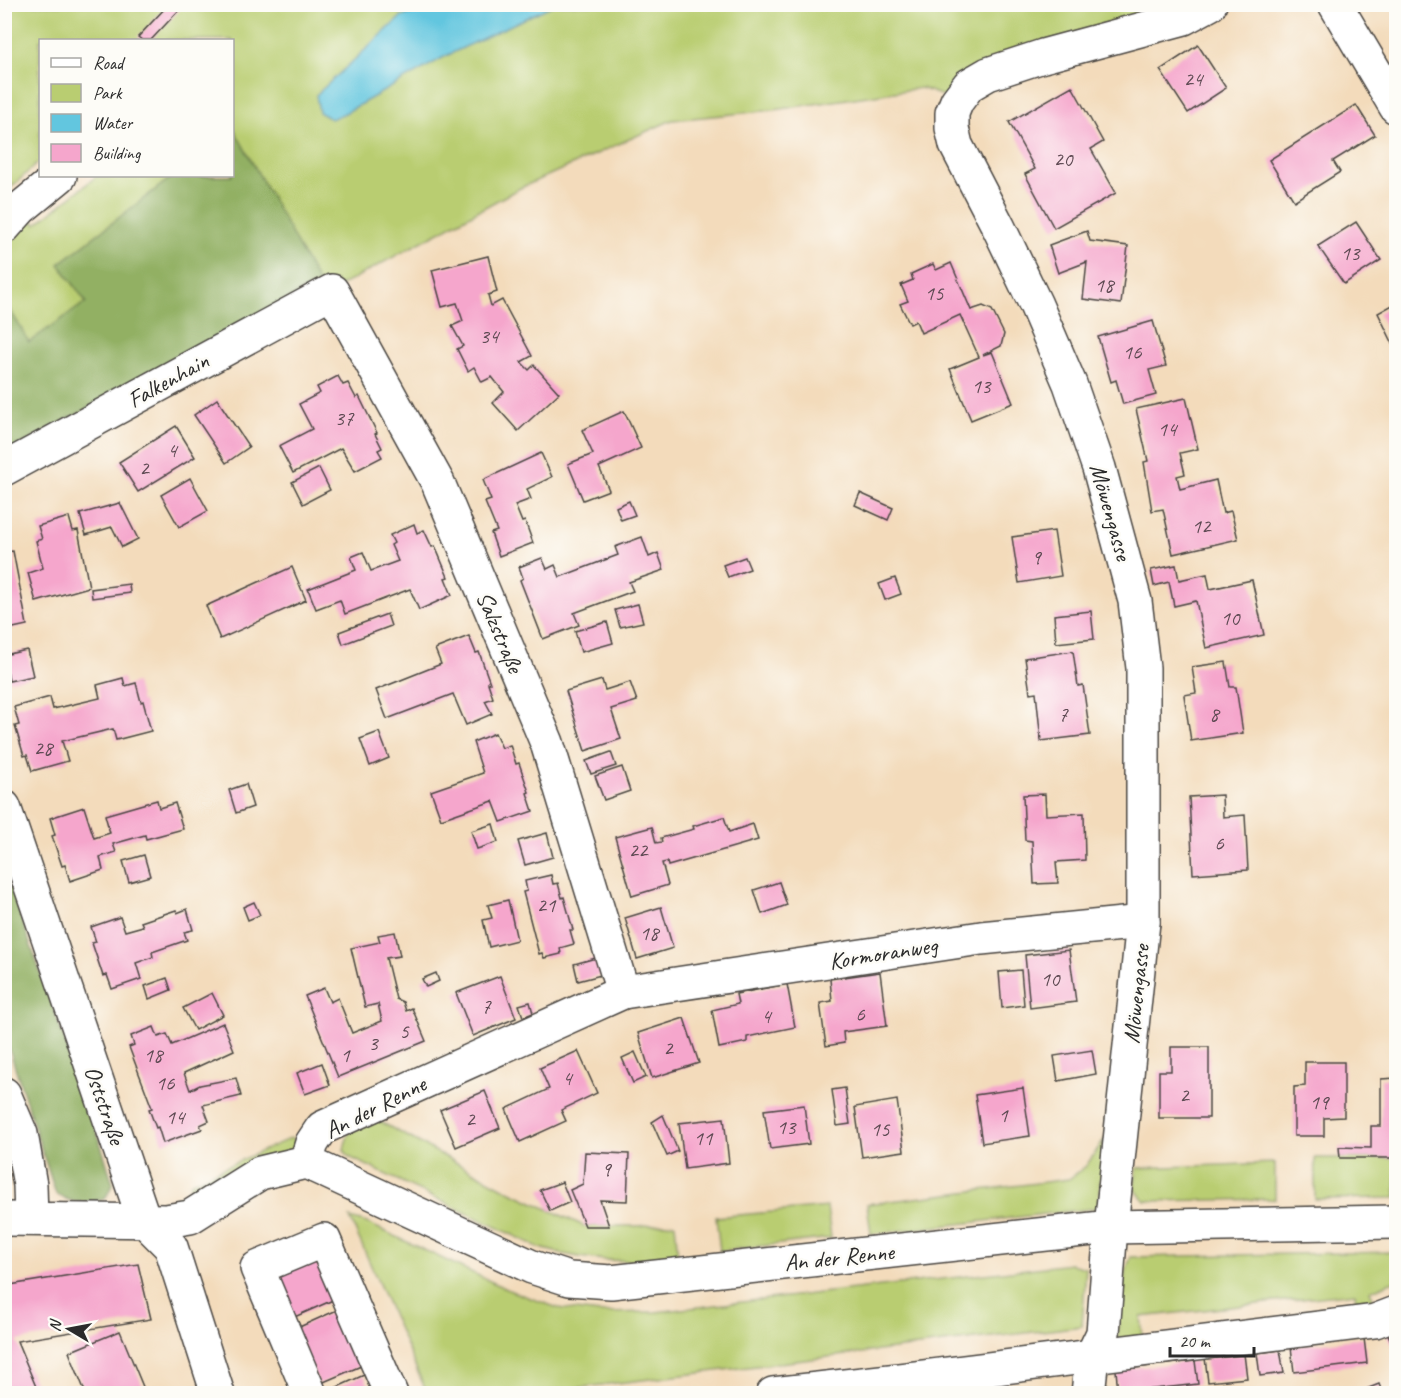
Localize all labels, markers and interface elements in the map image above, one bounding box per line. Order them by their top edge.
legend [39,39,234,177]
text: Road [93,52,126,74]
house number: 24 [1184,66,1205,92]
text: Park [93,82,123,104]
text: Water [93,112,134,134]
text: Building [93,142,142,164]
house number: 20 [1054,146,1074,172]
house number: 13 [1341,240,1361,266]
house number: 18 [1095,272,1116,298]
house number: 15 [925,280,945,306]
house number: 34 [480,323,501,349]
house number: 16 [1123,339,1142,365]
street label: Falkenhain [122,345,214,415]
house number: 13 [972,373,992,399]
house number: 37 [335,405,355,431]
house number: 14 [1158,416,1179,442]
house number: 4 [167,437,179,463]
house number: 2 [139,455,150,481]
street label: Möwengasse [1083,460,1140,566]
house number: 12 [1192,513,1212,539]
house number: 9 [1031,544,1042,570]
street label: Salzstraße [470,587,531,679]
house number: 10 [1221,605,1241,631]
house number: 7 [1058,701,1069,727]
house number: 8 [1209,701,1221,727]
house number: 28 [34,735,55,761]
house number: 6 [1214,830,1224,856]
house number: 22 [629,837,649,863]
house number: 21 [537,892,557,918]
house number: 18 [640,920,661,946]
street label: Kormoranweg [827,929,941,976]
street label: Möwengasse [1116,941,1156,1045]
house number: 10 [1041,966,1061,992]
house number: 7 [481,993,492,1019]
house number: 6 [855,1001,865,1027]
house number: 4 [761,1003,773,1029]
house number: 5 [399,1018,410,1044]
house number: 3 [368,1030,379,1056]
house number: 2 [663,1035,674,1061]
house number: 18 [144,1042,165,1068]
house number: 1 [340,1042,351,1068]
street label: Oststraße [78,1062,133,1150]
house number: 4 [562,1065,574,1091]
street label: An der Renne [319,1068,433,1145]
house number: 16 [156,1070,175,1096]
house number: 2 [1179,1082,1190,1108]
house number: 19 [1310,1089,1330,1115]
house number: 1 [998,1102,1009,1128]
house number: 14 [166,1104,187,1130]
house number: 2 [465,1106,476,1132]
house number: 13 [777,1114,797,1140]
house number: 15 [871,1116,891,1142]
house number: 11 [694,1125,714,1151]
house number: 9 [601,1156,612,1182]
street label: An der Renne [783,1236,897,1278]
north arrow [39,1299,99,1359]
text: N [45,1317,66,1333]
scale bar [1170,1320,1254,1358]
text: 20 m [1179,1330,1212,1352]

